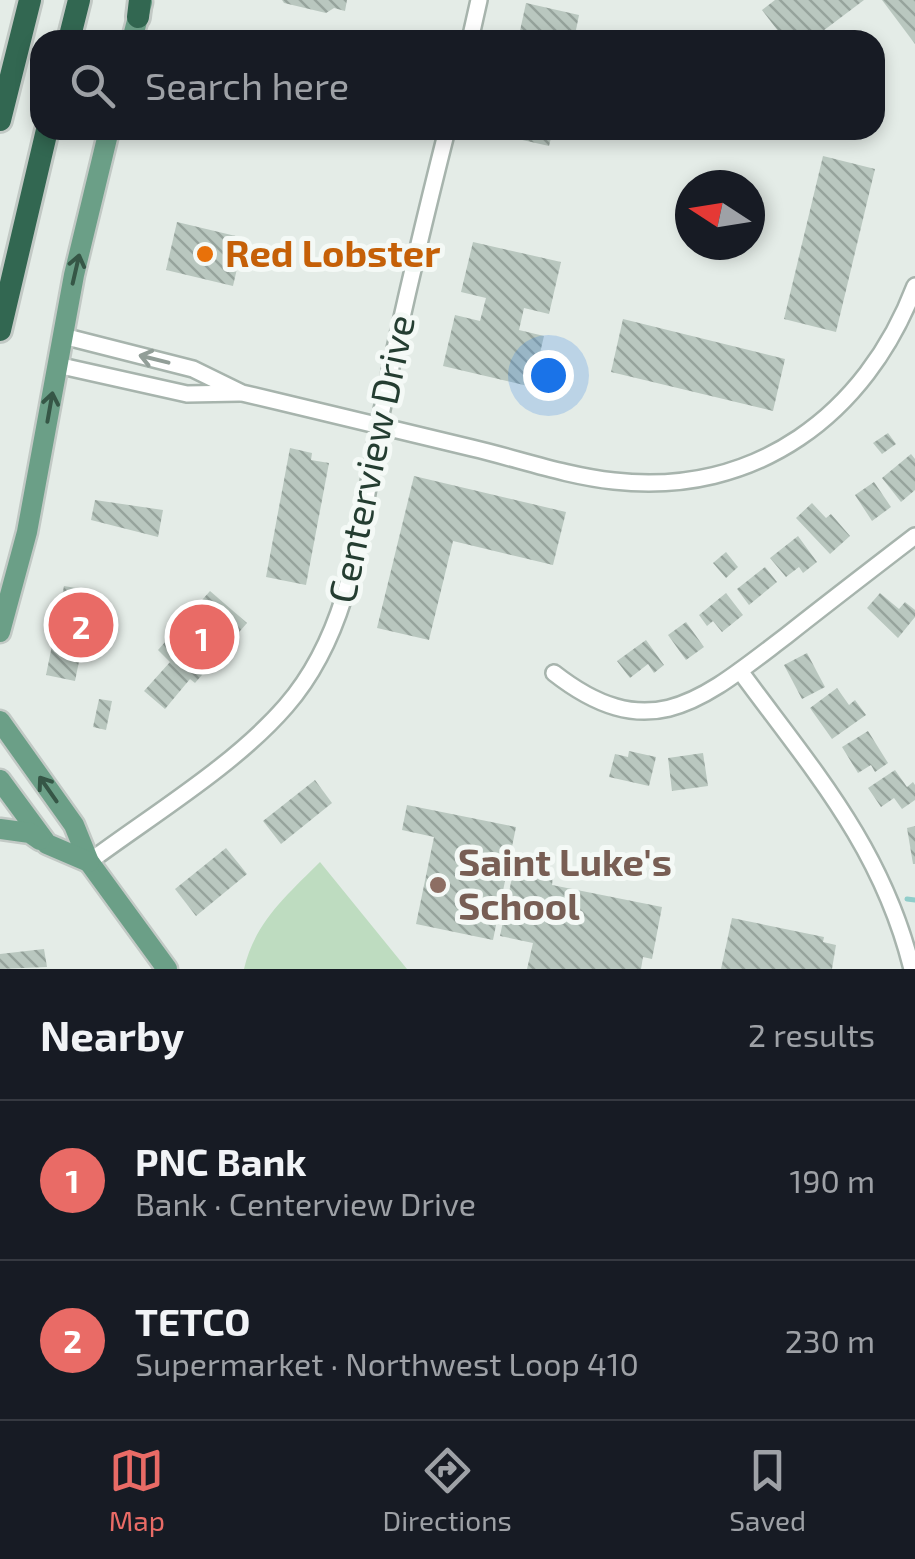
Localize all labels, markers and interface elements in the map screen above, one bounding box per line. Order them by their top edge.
search box [30,30,885,140]
icon: search [65,58,120,113]
text: Search here [145,62,349,108]
north arrow [675,170,765,260]
place label: Red Lobster [225,229,440,275]
marker: Red Lobster [194,243,216,265]
one-way arrow [68,254,86,286]
street label: Centerview Drive [317,310,423,607]
one-way arrow [139,349,171,367]
your location [523,350,574,401]
one-way arrow [41,391,60,424]
pin: 2 [48,588,114,662]
pin: 1 [170,600,234,674]
one-way arrow [38,776,59,803]
place label: Saint Luke's School [458,838,672,928]
marker: Saint Luke's School [427,874,449,896]
text: Nearby [40,1009,184,1059]
text: 2 results [748,1015,875,1053]
text: PNC Bank [135,1138,307,1184]
text: 1 [66,1161,79,1199]
text: 190 m [789,1161,875,1199]
text: Bank · Centerview Drive [135,1184,476,1222]
text: TETCO [135,1298,250,1344]
text: 2 [63,1321,82,1359]
text: 230 m [785,1321,875,1359]
text: Supermarket · Northwest Loop 410 [135,1344,639,1382]
tab: Map [109,1443,165,1537]
tab: Directions [383,1443,512,1537]
tab: Saved [729,1443,806,1537]

